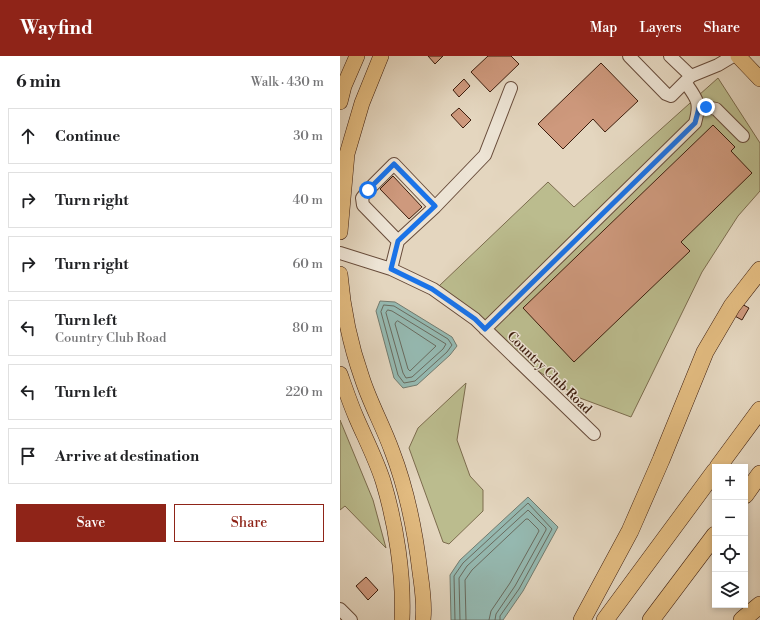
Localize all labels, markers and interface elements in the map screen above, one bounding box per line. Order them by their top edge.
text: Wayfind [20,16,93,40]
text: Map [590,19,617,37]
text: Layers [639,19,682,37]
text: Share [704,19,740,37]
text: 6 min [16,71,61,93]
text: Walk · 430 m [251,74,324,90]
route end [697,98,715,116]
icon: ahead [17,125,39,147]
text: Continue [55,127,120,146]
text: 30 m [293,128,323,144]
route start [359,181,377,199]
icon: right [17,189,39,211]
text: Turn right [55,191,129,210]
text: 40 m [293,192,323,208]
icon: right [17,253,39,275]
text: Turn right [55,255,129,274]
text: 60 m [292,256,323,272]
text: Turn left [55,311,117,330]
icon: left [17,317,39,339]
text: 80 m [292,320,323,336]
street label: Country Club Road [504,328,595,418]
text: Country Club Road [55,330,167,346]
icon: left [17,381,39,403]
text: Turn left [55,383,117,402]
text: 220 m [285,384,323,400]
icon: arrive [17,445,39,467]
text: Arrive at destination [55,447,199,466]
map controls [712,464,748,608]
button: + [712,464,748,500]
button: − [712,500,748,536]
button: Save [16,504,166,542]
button: Share [174,504,324,542]
button: locate [712,536,748,572]
button: layers [712,572,748,608]

